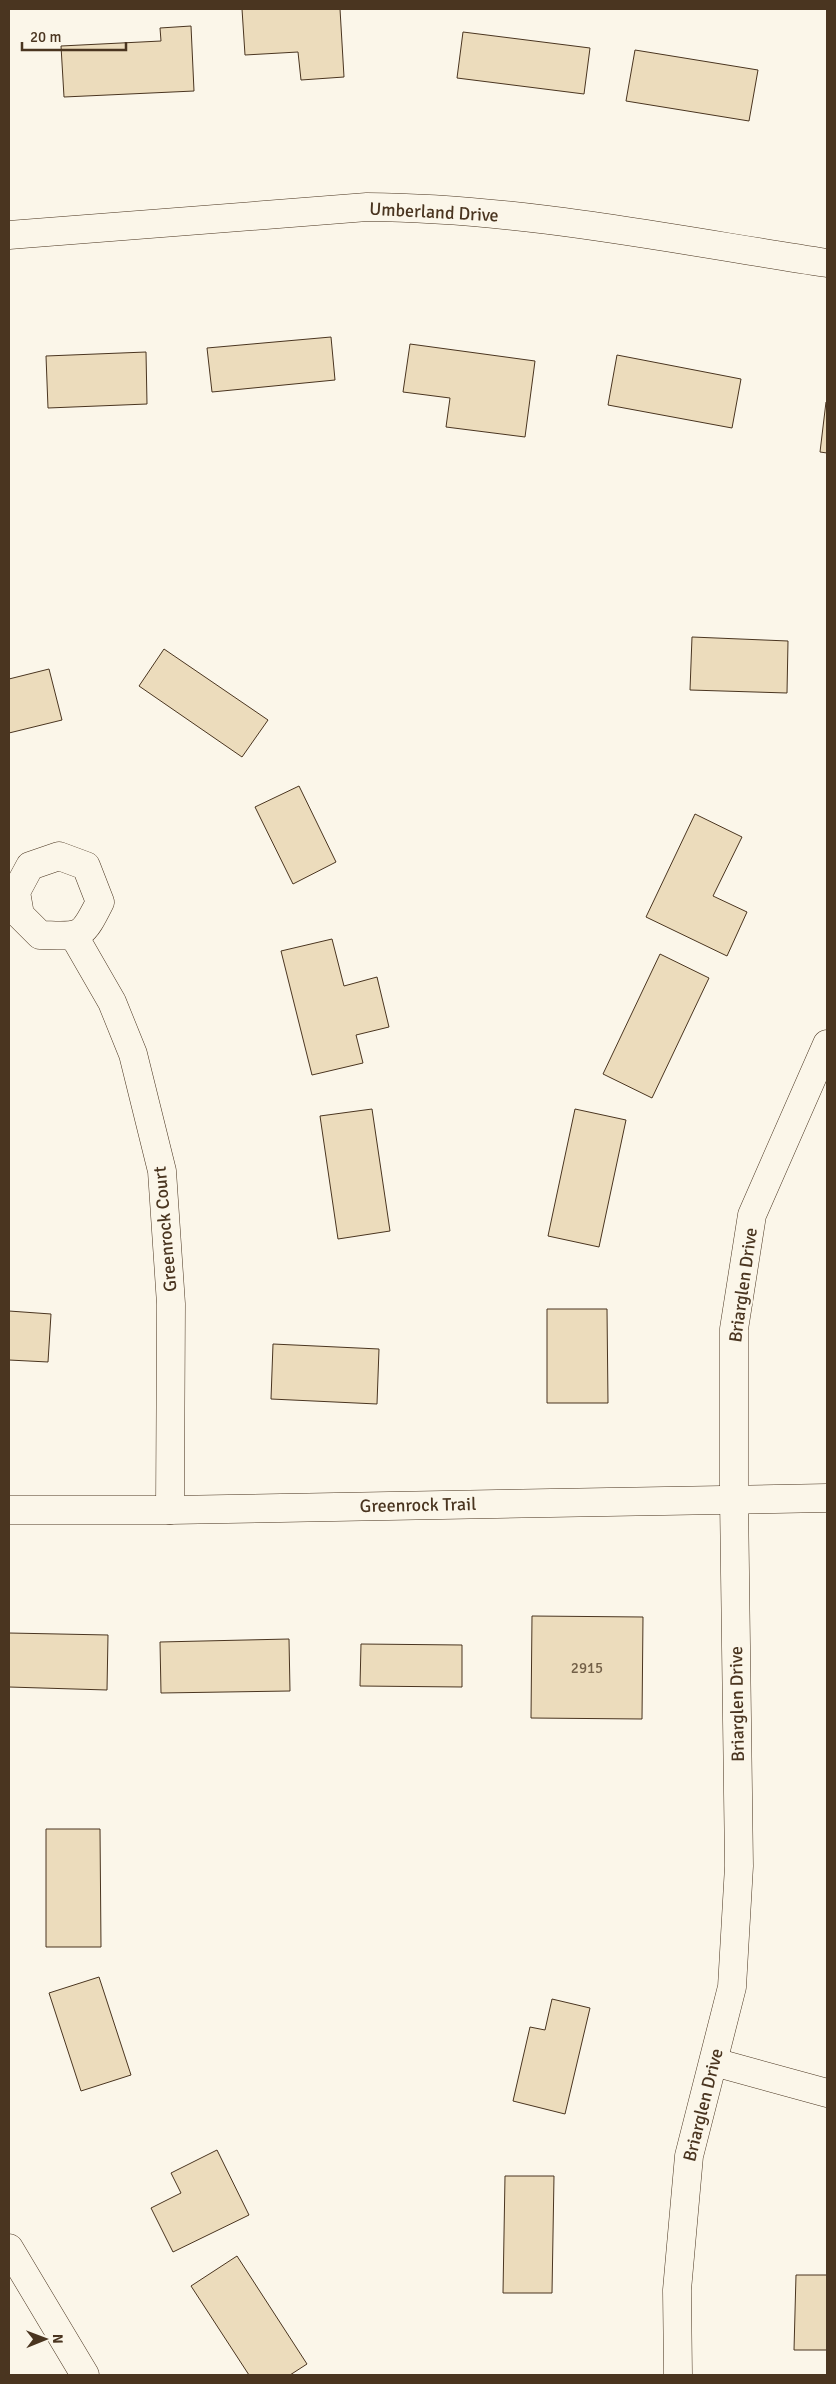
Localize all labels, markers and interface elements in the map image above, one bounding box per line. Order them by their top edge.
scale bar [22,20,126,52]
text: 20 m [30,28,61,46]
street label: Umberland Drive [369,198,499,226]
street label: Greenrock Court [149,1165,181,1293]
street label: Briarglen Drive [724,1226,762,1344]
street label: Greenrock Trail [360,1493,476,1517]
street label: Briarglen Drive [725,1646,749,1762]
house number: 2915 [571,1659,603,1677]
street label: Briarglen Drive [678,2046,728,2164]
north arrow [20,2314,70,2364]
text: N [49,2334,66,2344]

